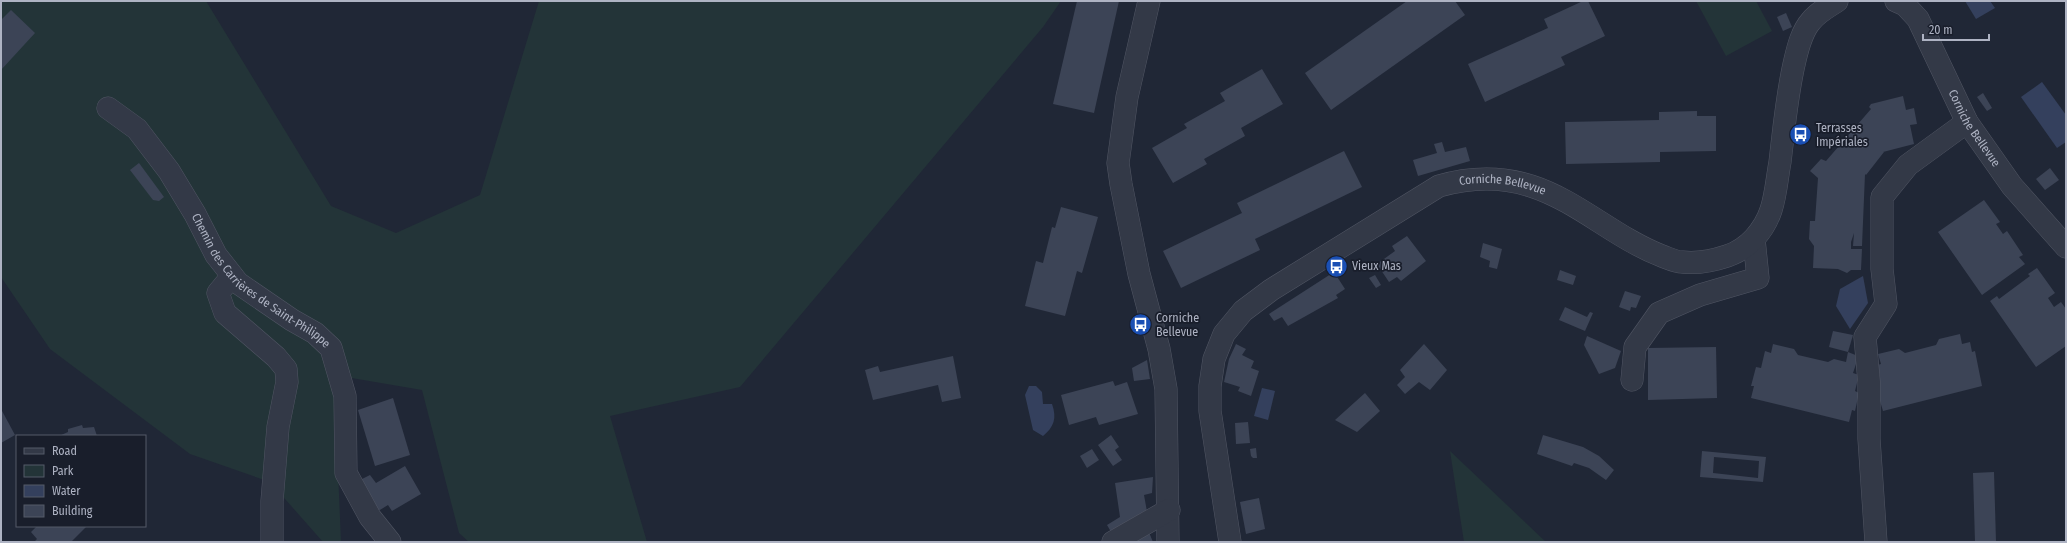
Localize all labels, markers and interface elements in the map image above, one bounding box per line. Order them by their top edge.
scale bar [1923,16,1989,42]
text: 20 m [1929,23,1953,37]
street label: Corniche Bellevue [1946,87,2003,170]
place label: Terrasses Impériales [1816,121,1868,149]
bus stop icon: Terrasses Impériales [1788,122,1814,148]
street label: Corniche Bellevue [1458,172,1548,198]
street label: Chemin des Carrières de Saint-Philippe [189,211,333,351]
bus stop icon: Vieux Mas [1324,253,1350,279]
place label: Vieux Mas [1352,259,1401,273]
place label: Corniche Bellevue [1156,311,1199,339]
bus stop icon: Corniche Bellevue [1127,312,1153,338]
legend [16,435,146,527]
text: Road [52,444,77,458]
text: Park [52,464,74,478]
text: Water [52,484,81,498]
text: Building [52,504,93,518]

